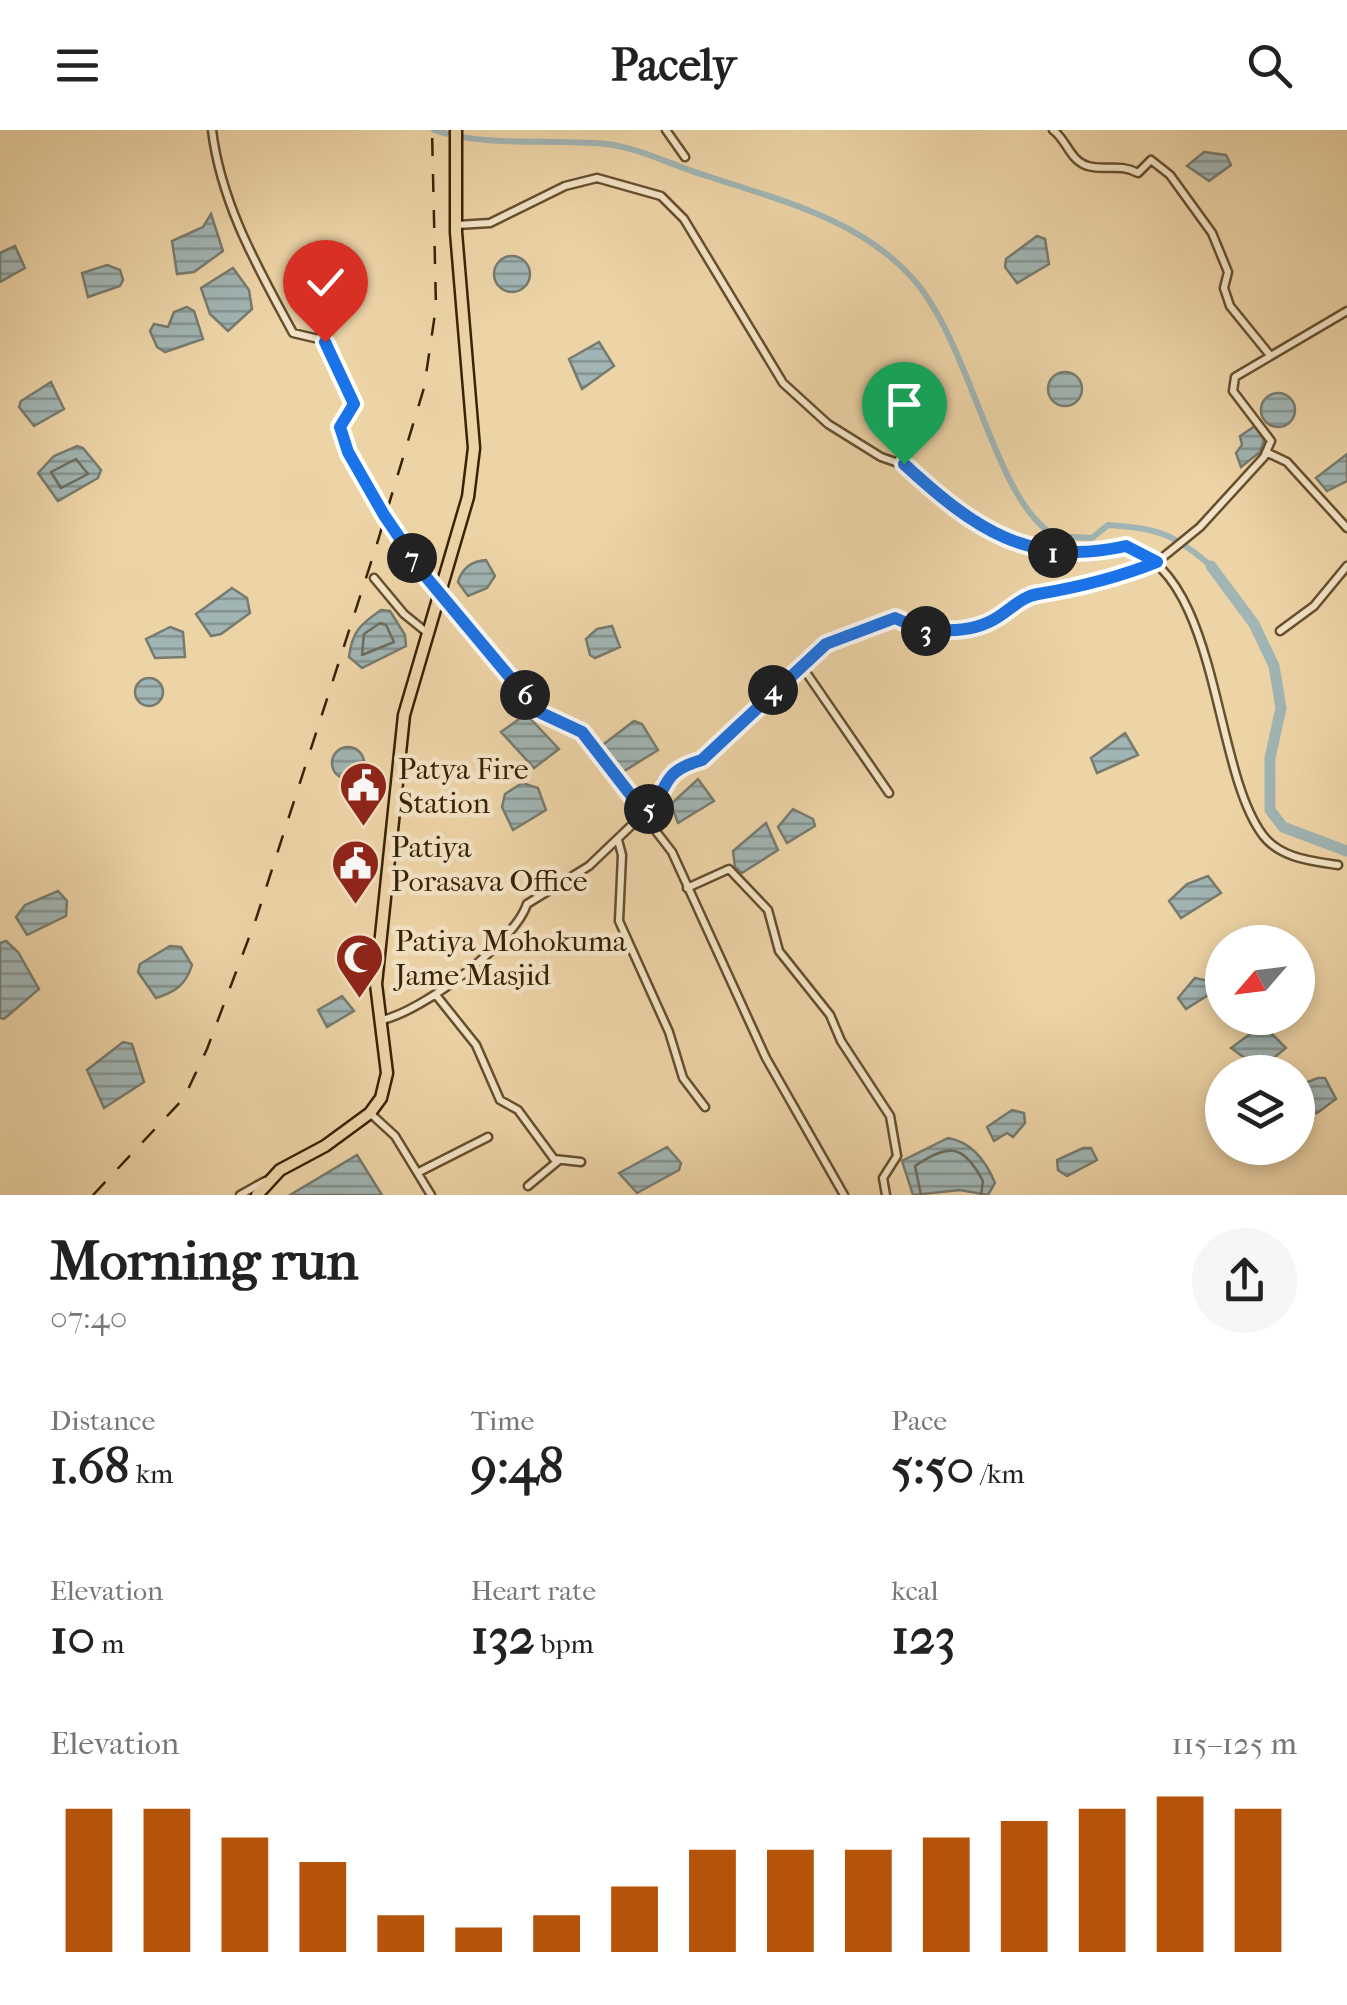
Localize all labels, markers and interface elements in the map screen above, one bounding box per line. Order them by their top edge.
icon: menu [50,38,105,93]
icon: search [1242,38,1297,93]
text: Pacely [611,39,736,92]
pin [283,240,368,343]
icon: check [298,255,353,310]
pin [862,362,947,465]
icon: arrive [877,377,932,432]
pin: 1 [1028,528,1078,578]
pin: 7 [387,533,437,583]
text: 1 [1048,536,1058,569]
text: 7 [405,541,419,574]
pin: 3 [901,606,951,656]
text: 3 [920,614,932,647]
pin: 4 [748,665,798,715]
pin: 6 [500,670,550,720]
text: 4 [765,673,781,706]
text: 6 [517,678,533,711]
place label: Patya Fire Station [398,752,529,821]
public building icon: Patya Fire Station [337,760,389,828]
pin: 5 [624,784,674,834]
text: 5 [643,792,655,825]
place label: Patiya Porasava Office [391,830,588,899]
public building icon: Patiya Porasava Office [330,838,382,906]
place label: Patiya Mohokuma Jame Masjid [393,924,628,993]
north arrow [1205,925,1315,1035]
map controls [1205,925,1315,1165]
mosque icon: Patiya Mohokuma Jame Masjid [334,932,386,1000]
button: layers [1205,1055,1315,1165]
button: share [1192,1228,1297,1333]
text: Morning run [50,1229,358,1293]
text: 07:40 [50,1299,127,1336]
text: Distance [50,1404,155,1437]
text: Time [471,1404,534,1437]
text: Pace [891,1404,947,1437]
text: 1.68 [50,1437,130,1496]
text: 9:48 [471,1437,564,1496]
text: 5:50 [891,1437,974,1496]
text: km [130,1457,173,1490]
text: /km [974,1457,1025,1490]
text: Elevation [50,1574,163,1607]
text: Heart rate [471,1574,596,1607]
text: kcal [891,1574,938,1607]
text: 10 [50,1607,95,1666]
text: 132 [471,1607,535,1666]
text: 123 [891,1607,955,1666]
text: m [95,1627,124,1660]
text: bpm [535,1627,594,1660]
text: Elevation [50,1725,179,1762]
text: 115–125 m [1171,1725,1297,1762]

